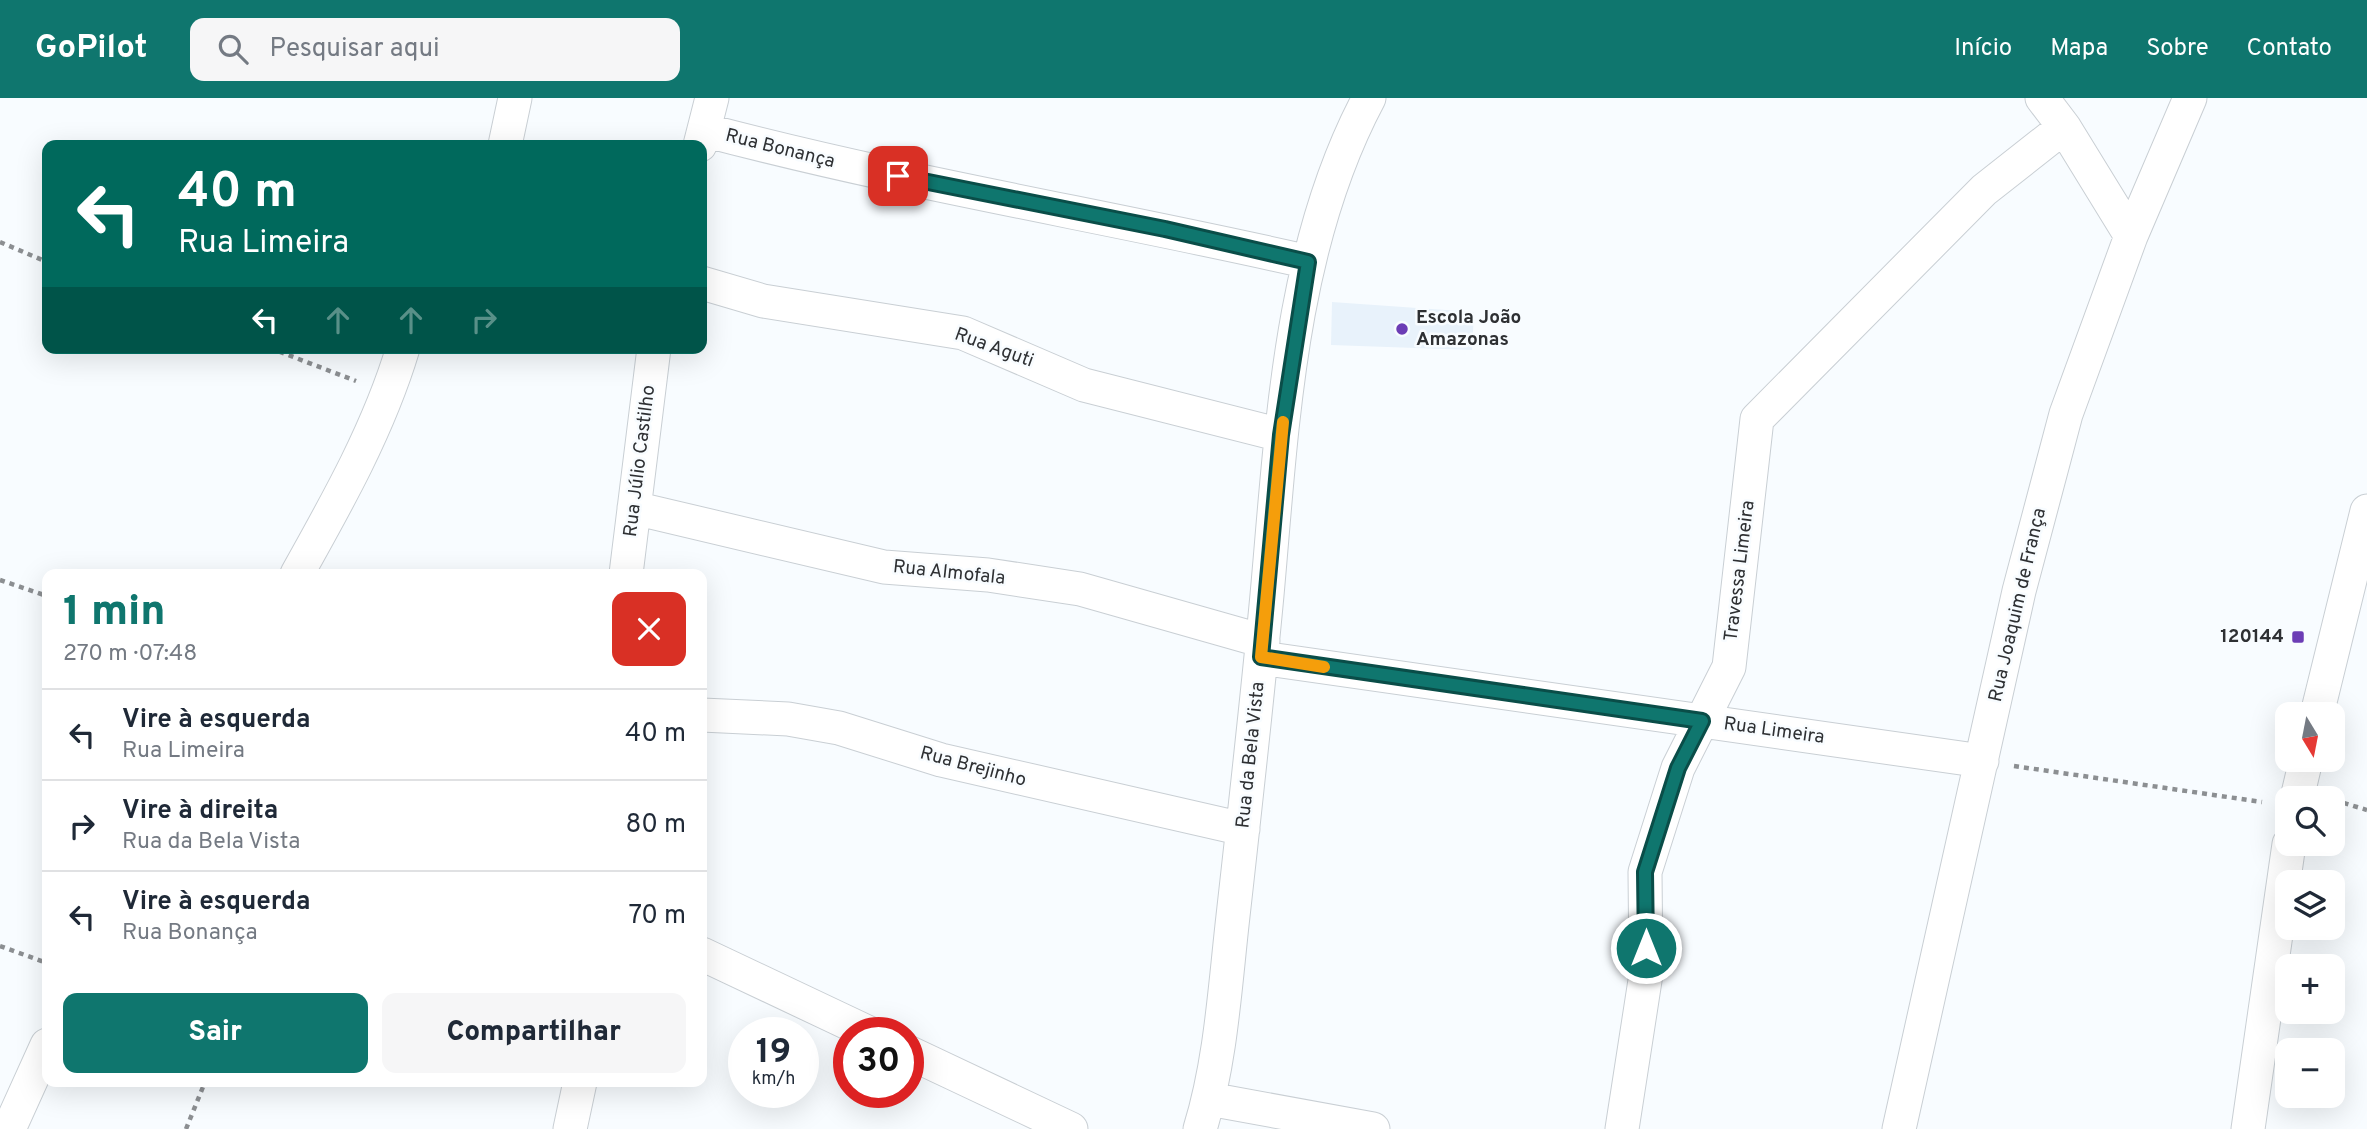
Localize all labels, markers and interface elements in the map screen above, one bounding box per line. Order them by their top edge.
search box [190,18,680,81]
text: GoPilot [35,28,148,70]
icon: search [214,30,252,68]
text: Pesquisar aqui [270,33,440,66]
text: Início [1954,34,2012,64]
text: Mapa [2050,34,2108,64]
text: Sobre [2146,34,2209,64]
text: Contato [2247,34,2332,64]
street label: Rua Bonança [723,124,837,174]
pin [868,146,928,206]
icon: arrive [879,157,917,195]
text: 40 m [178,163,297,225]
icon: left [63,168,154,259]
text: Rua Limeira [178,224,349,264]
icon: left [246,301,284,339]
icon: ahead [319,301,357,339]
icon: ahead [392,301,430,339]
icon: right [465,301,503,339]
place label: Escola João Amazonas [1416,306,1521,352]
marker: Escola João Amazonas [1394,321,1410,337]
street label: Rua Aguti [951,323,1037,373]
street label: Rua Júlio Castilho [619,384,661,538]
street label: Travessa Limeira [1719,499,1761,643]
street label: Rua Joaquim de França [1984,506,2052,704]
street label: Rua Almofala [892,555,1006,591]
text: 1 min [63,587,166,640]
button: close [612,592,686,666]
place label: 120144 [2220,625,2284,649]
marker: 120144 [2290,629,2306,645]
text: 270 m · 07:48 [63,640,197,669]
street label: Rua da Bela Vista [1231,681,1271,829]
north arrow [2275,702,2345,772]
map controls [2275,702,2345,1108]
text: Vire à esquerda [122,704,310,737]
street label: Rua Limeira [1722,712,1826,750]
icon: left [63,716,101,754]
text: 40 m [625,718,686,751]
text: Rua Limeira [122,737,245,766]
street label: Rua Brejinho [917,741,1029,793]
button: search [2275,786,2345,856]
text: Vire à direita [122,795,278,828]
icon: right [63,807,101,845]
text: 80 m [626,809,686,842]
text: Rua da Bela Vista [122,828,300,857]
button: layers [2275,870,2345,940]
text: Vire à esquerda [122,886,310,919]
icon: left [63,898,101,936]
text: 70 m [628,900,686,933]
position arrow [1609,911,1683,985]
text: Rua Bonança [122,919,258,948]
button: + [2275,954,2345,1024]
button: Sair [63,993,368,1073]
button: Compartilhar [382,993,686,1073]
speed limit sign: 30 [833,1017,924,1108]
text: 19 [756,1031,791,1075]
button: − [2275,1038,2345,1108]
text: km/h [752,1068,795,1091]

